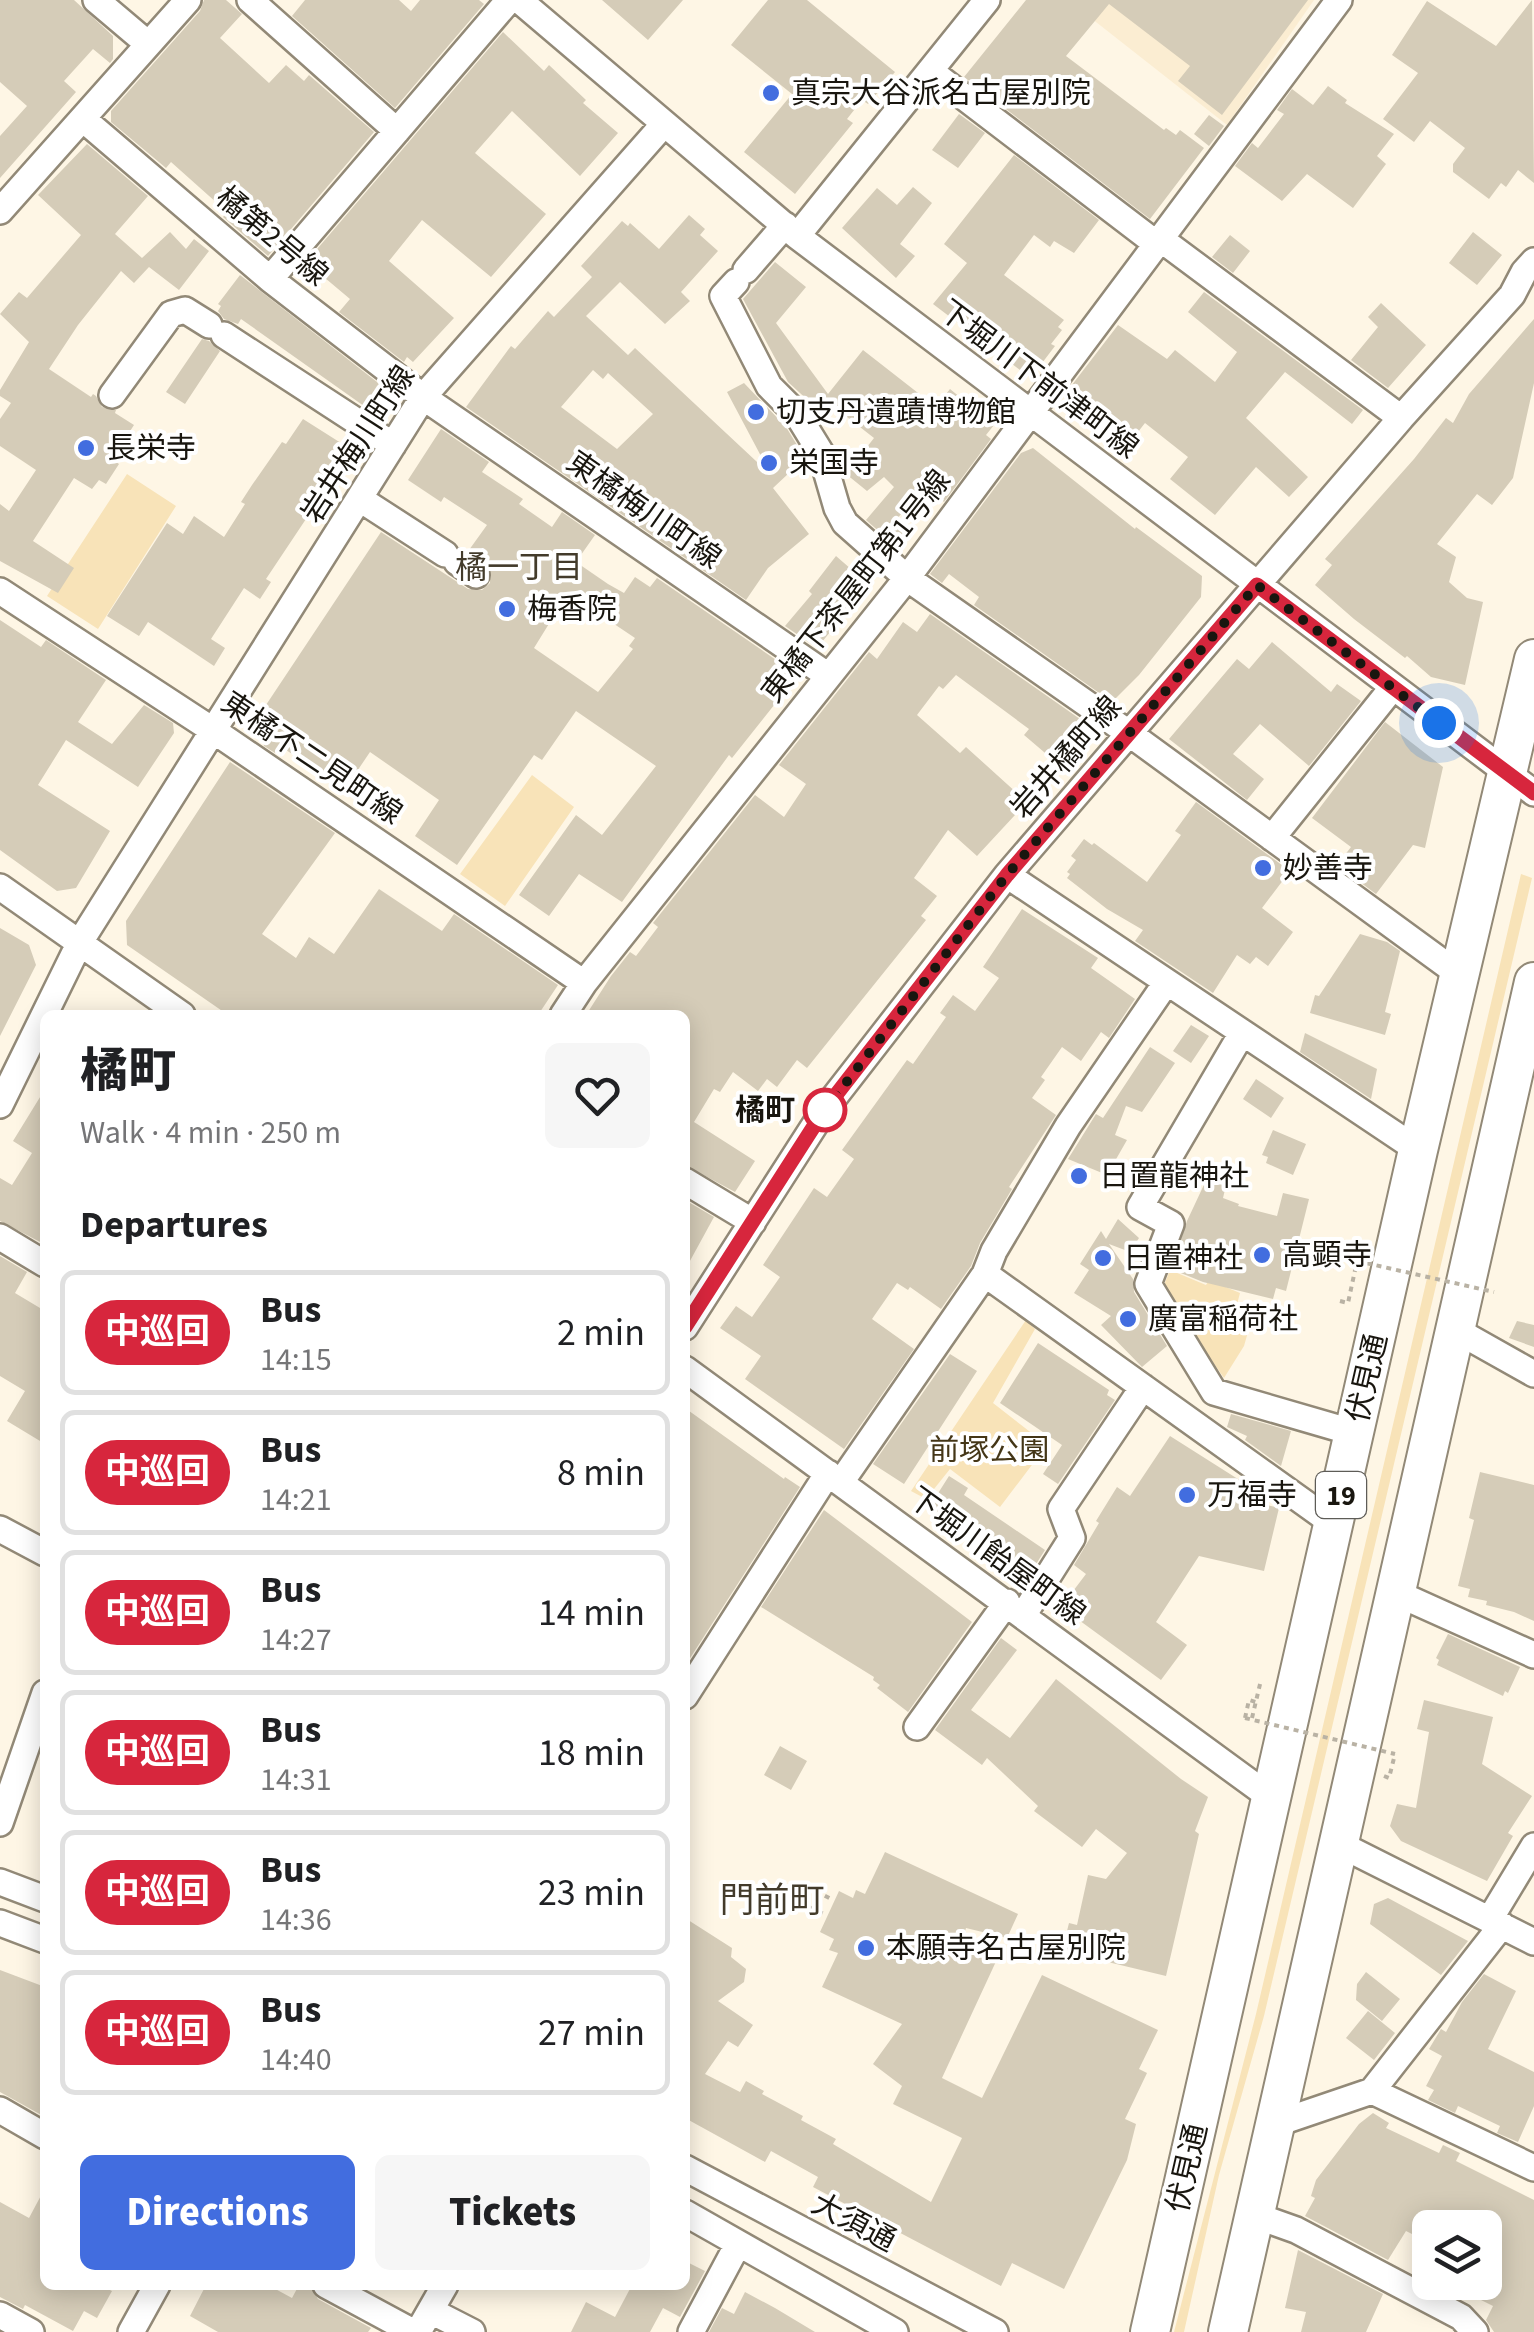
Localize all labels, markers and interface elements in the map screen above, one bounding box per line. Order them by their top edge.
place label: 真宗大谷派名古屋別院 [791,72,1091,115]
marker: 真宗大谷派名古屋別院 [760,82,782,104]
street label: 橘第2号線 [206,177,337,296]
street label: 下堀川下前津町線 [930,290,1147,469]
street label: 岩井梅川町線 [291,357,425,531]
place label: 切支丹遺蹟博物館 [776,391,1016,434]
marker: 切支丹遺蹟博物館 [745,401,767,423]
place label: 長栄寺 [106,427,196,470]
marker: 長栄寺 [75,437,97,459]
street label: 東橘梅川町線 [558,441,730,580]
place label: 栄国寺 [789,442,879,485]
marker: 栄国寺 [758,452,780,474]
street label: 東橘下茶屋町第1号線 [752,461,961,712]
district label: 橘一丁目 [455,545,583,591]
place label: 梅香院 [527,588,617,631]
marker: 梅香院 [496,598,518,620]
street label: 東橘不二見町線 [213,682,411,835]
street label: 岩井橘町線 [1001,687,1132,828]
your location [1414,698,1464,748]
place label: 妙善寺 [1283,847,1373,890]
marker: 妙善寺 [1252,857,1274,879]
text: 橘町 [80,1038,176,1106]
button: heart [545,1043,650,1148]
place label: 橘町 [735,1089,795,1132]
marker: 橘町 [804,1089,846,1131]
text: Walk · 4 min · 250 m [80,1110,341,1156]
place label: 日置龍神社 [1099,1155,1249,1198]
marker: 日置龍神社 [1068,1165,1090,1187]
text: Departures [80,1198,268,1252]
place label: 高顕寺 [1282,1234,1372,1277]
place label: 日置神社 [1123,1237,1243,1280]
marker: 高顕寺 [1251,1244,1273,1266]
marker: 日置神社 [1092,1247,1114,1269]
text: Bus [260,1283,321,1337]
place label: 廣富稲荷社 [1148,1298,1298,1341]
text: 2 min [557,1306,645,1360]
text: 中巡回 [105,1307,210,1357]
marker: 廣富稲荷社 [1117,1308,1139,1330]
street label: 伏見通 [1336,1329,1399,1427]
text: 14:15 [260,1337,332,1383]
text: Bus [260,1423,321,1477]
park label: 前塚公園 [929,1429,1049,1472]
text: 8 min [557,1446,645,1500]
text: 中巡回 [105,1447,210,1497]
road number: 19 [1316,1472,1366,1518]
place label: 万福寺 [1207,1474,1297,1517]
text: 14:21 [260,1477,332,1523]
street label: 下堀川飴屋町線 [899,1477,1094,1636]
marker: 万福寺 [1176,1484,1198,1506]
text: Bus [260,1563,321,1617]
text: 14 min [538,1586,645,1640]
text: 中巡回 [105,1587,210,1637]
text: 14:27 [260,1617,332,1663]
text: Bus [260,1703,321,1757]
text: 18 min [538,1726,645,1780]
text: 中巡回 [105,1727,210,1777]
text: 14:31 [260,1757,332,1803]
text: Bus [260,1843,321,1897]
text: 23 min [538,1866,645,1920]
text: 中巡回 [105,1867,210,1917]
district label: 門前町 [719,1876,825,1926]
text: 14:36 [260,1897,332,1943]
place label: 本願寺名古屋別院 [886,1927,1126,1970]
marker: 本願寺名古屋別院 [855,1937,877,1959]
text: Bus [260,1983,321,2037]
text: 27 min [538,2006,645,2060]
text: 中巡回 [105,2007,210,2057]
text: 14:40 [260,2037,332,2083]
street label: 伏見通 [1156,2119,1219,2217]
button: Directions [80,2155,355,2270]
button: Tickets [375,2155,650,2270]
street label: 大須通 [804,2182,904,2263]
map controls [1412,2210,1502,2300]
button: layers [1412,2210,1502,2300]

